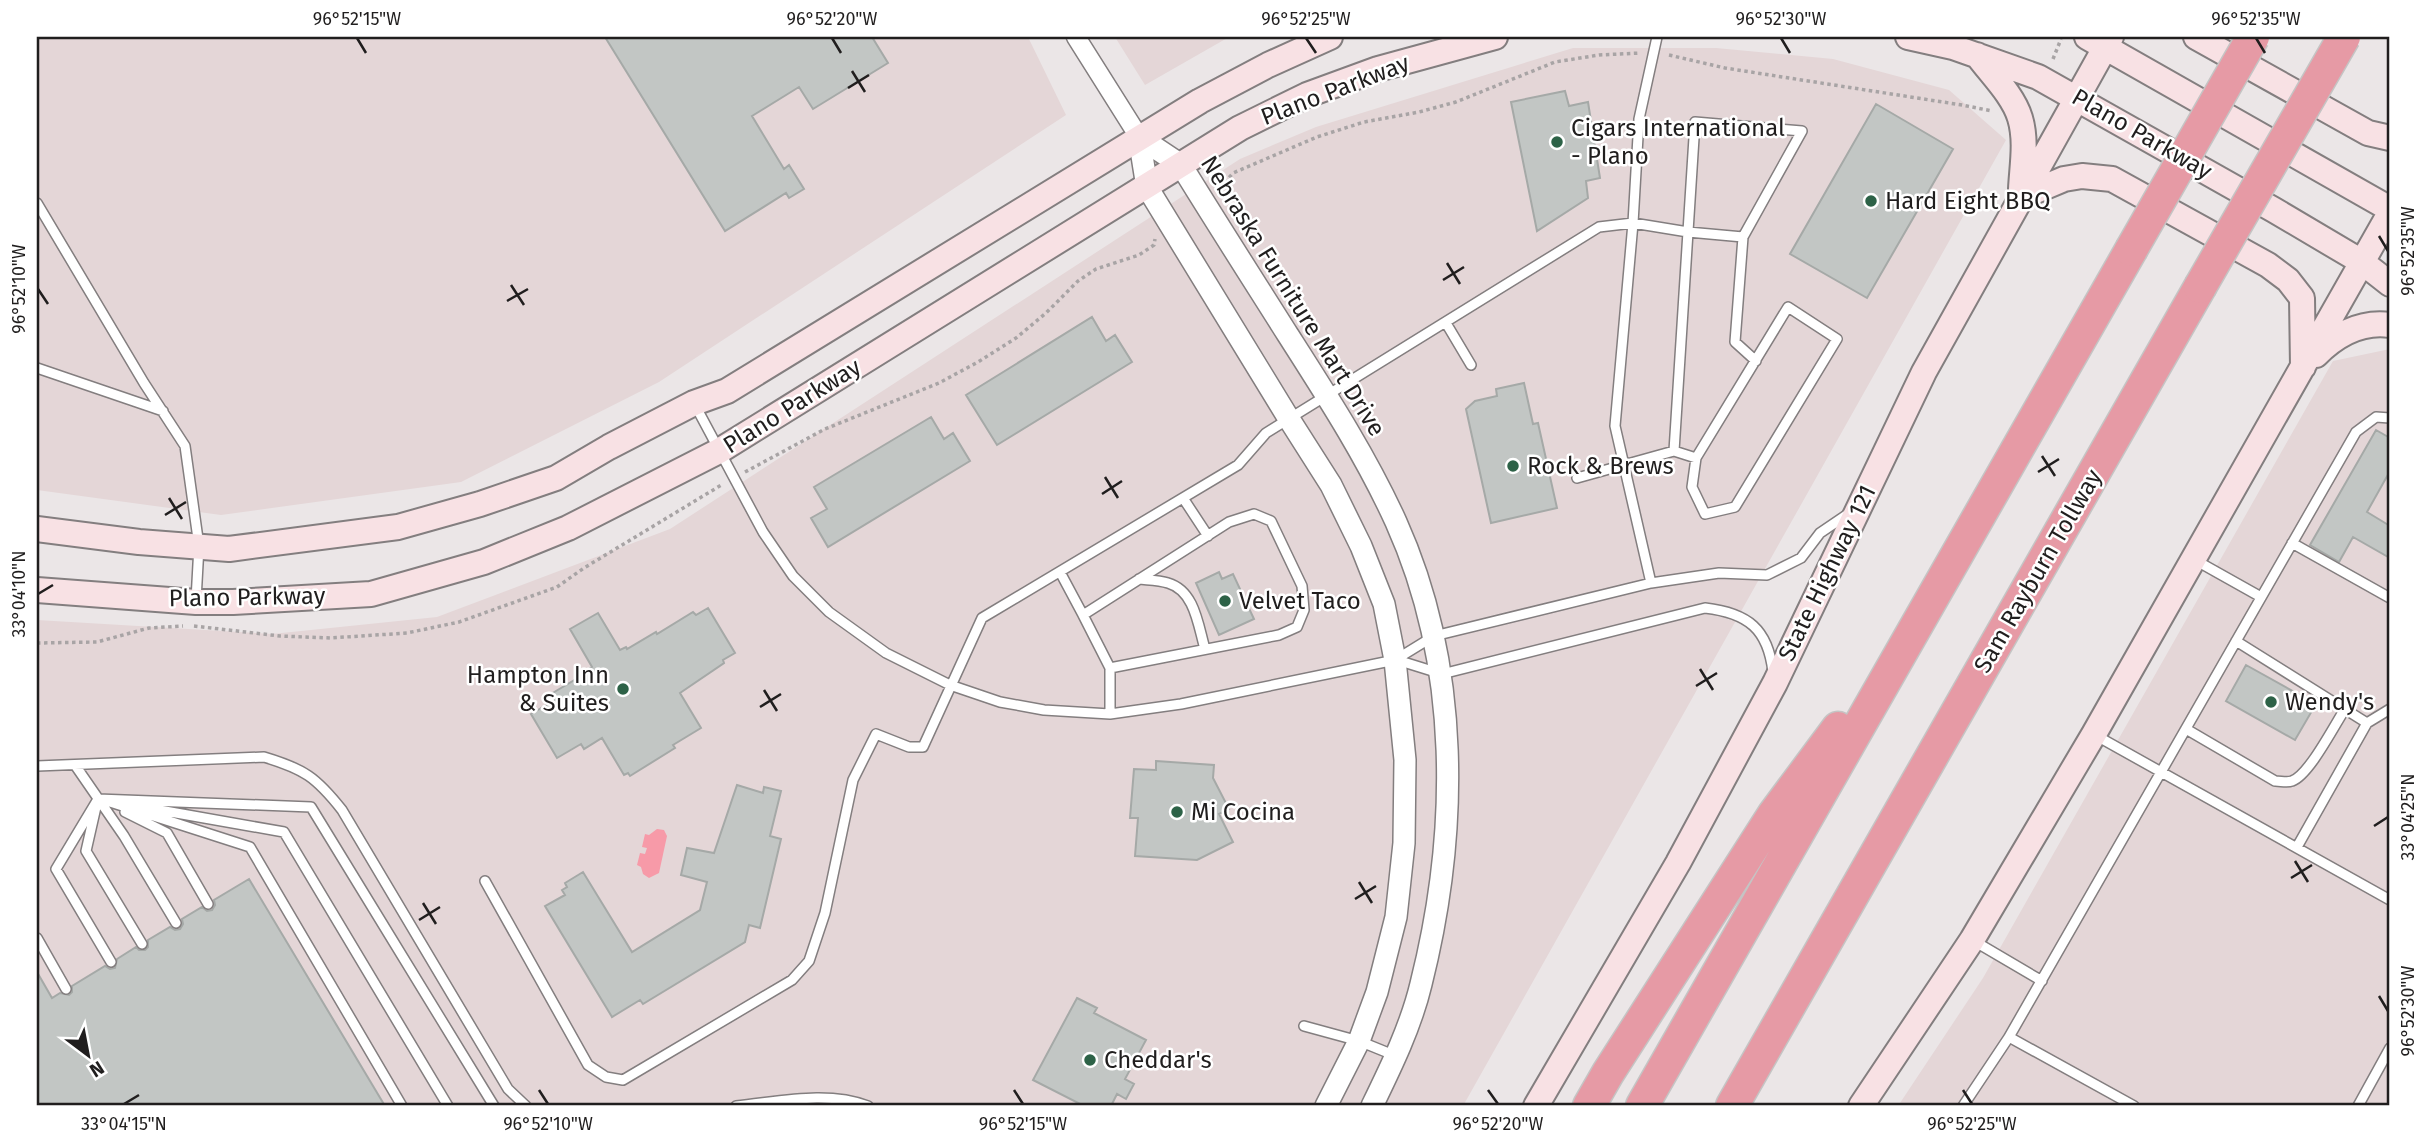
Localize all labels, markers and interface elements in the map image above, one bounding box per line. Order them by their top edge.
text: 96°52'15"W [313,8,401,30]
text: 96°52'20"W [787,8,878,30]
text: 96°52'25"W [1261,8,1351,30]
text: 96°52'30"W [1736,8,1827,30]
text: 96°52'35"W [2211,8,2301,30]
street label: Plano Parkway [1257,49,1413,131]
street label: Plano Parkway [2067,83,2217,185]
place label: Cigars International - Plano [1571,114,1785,170]
marker: Cigars International - Plano [1549,134,1565,150]
street label: Nebraska Furniture Mart Drive [1195,151,1391,441]
place label: Hard Eight BBQ [1885,187,2051,215]
marker: Hard Eight BBQ [1863,193,1879,209]
text: 96°52'35"W [2397,206,2419,296]
text: 96°52'10"W [8,244,30,334]
street label: Plano Parkway [718,352,866,459]
place label: Rock & Brews [1527,452,1674,480]
marker: Rock & Brews [1505,458,1521,474]
street label: Sam Rayburn Tollway [1968,464,2108,678]
street label: State Highway 121 [1772,481,1882,665]
text: 33°04'10"N [8,550,30,638]
street label: Plano Parkway [168,582,326,612]
place label: Velvet Taco [1239,587,1361,615]
marker: Velvet Taco [1217,593,1233,609]
place label: Hampton Inn & Suites [467,661,609,717]
marker: Hampton Inn & Suites [615,681,631,697]
place label: Wendy's [2285,688,2374,716]
marker: Wendy's [2263,694,2279,710]
text: 33°04'25"N [2397,774,2419,860]
place label: Mi Cocina [1191,798,1295,826]
marker: Mi Cocina [1169,804,1185,820]
text: 96°52'30"W [2397,965,2419,1056]
north arrow [52,1020,122,1090]
place label: Cheddar's [1104,1046,1212,1074]
marker: Cheddar's [1082,1052,1098,1068]
text: N [85,1056,108,1082]
text: 33°04'15"N [81,1113,167,1135]
text: 96°52'10"W [503,1113,593,1135]
text: 96°52'15"W [979,1113,1067,1135]
text: 96°52'20"W [1453,1113,1544,1135]
text: 96°52'25"W [1927,1113,2017,1135]

